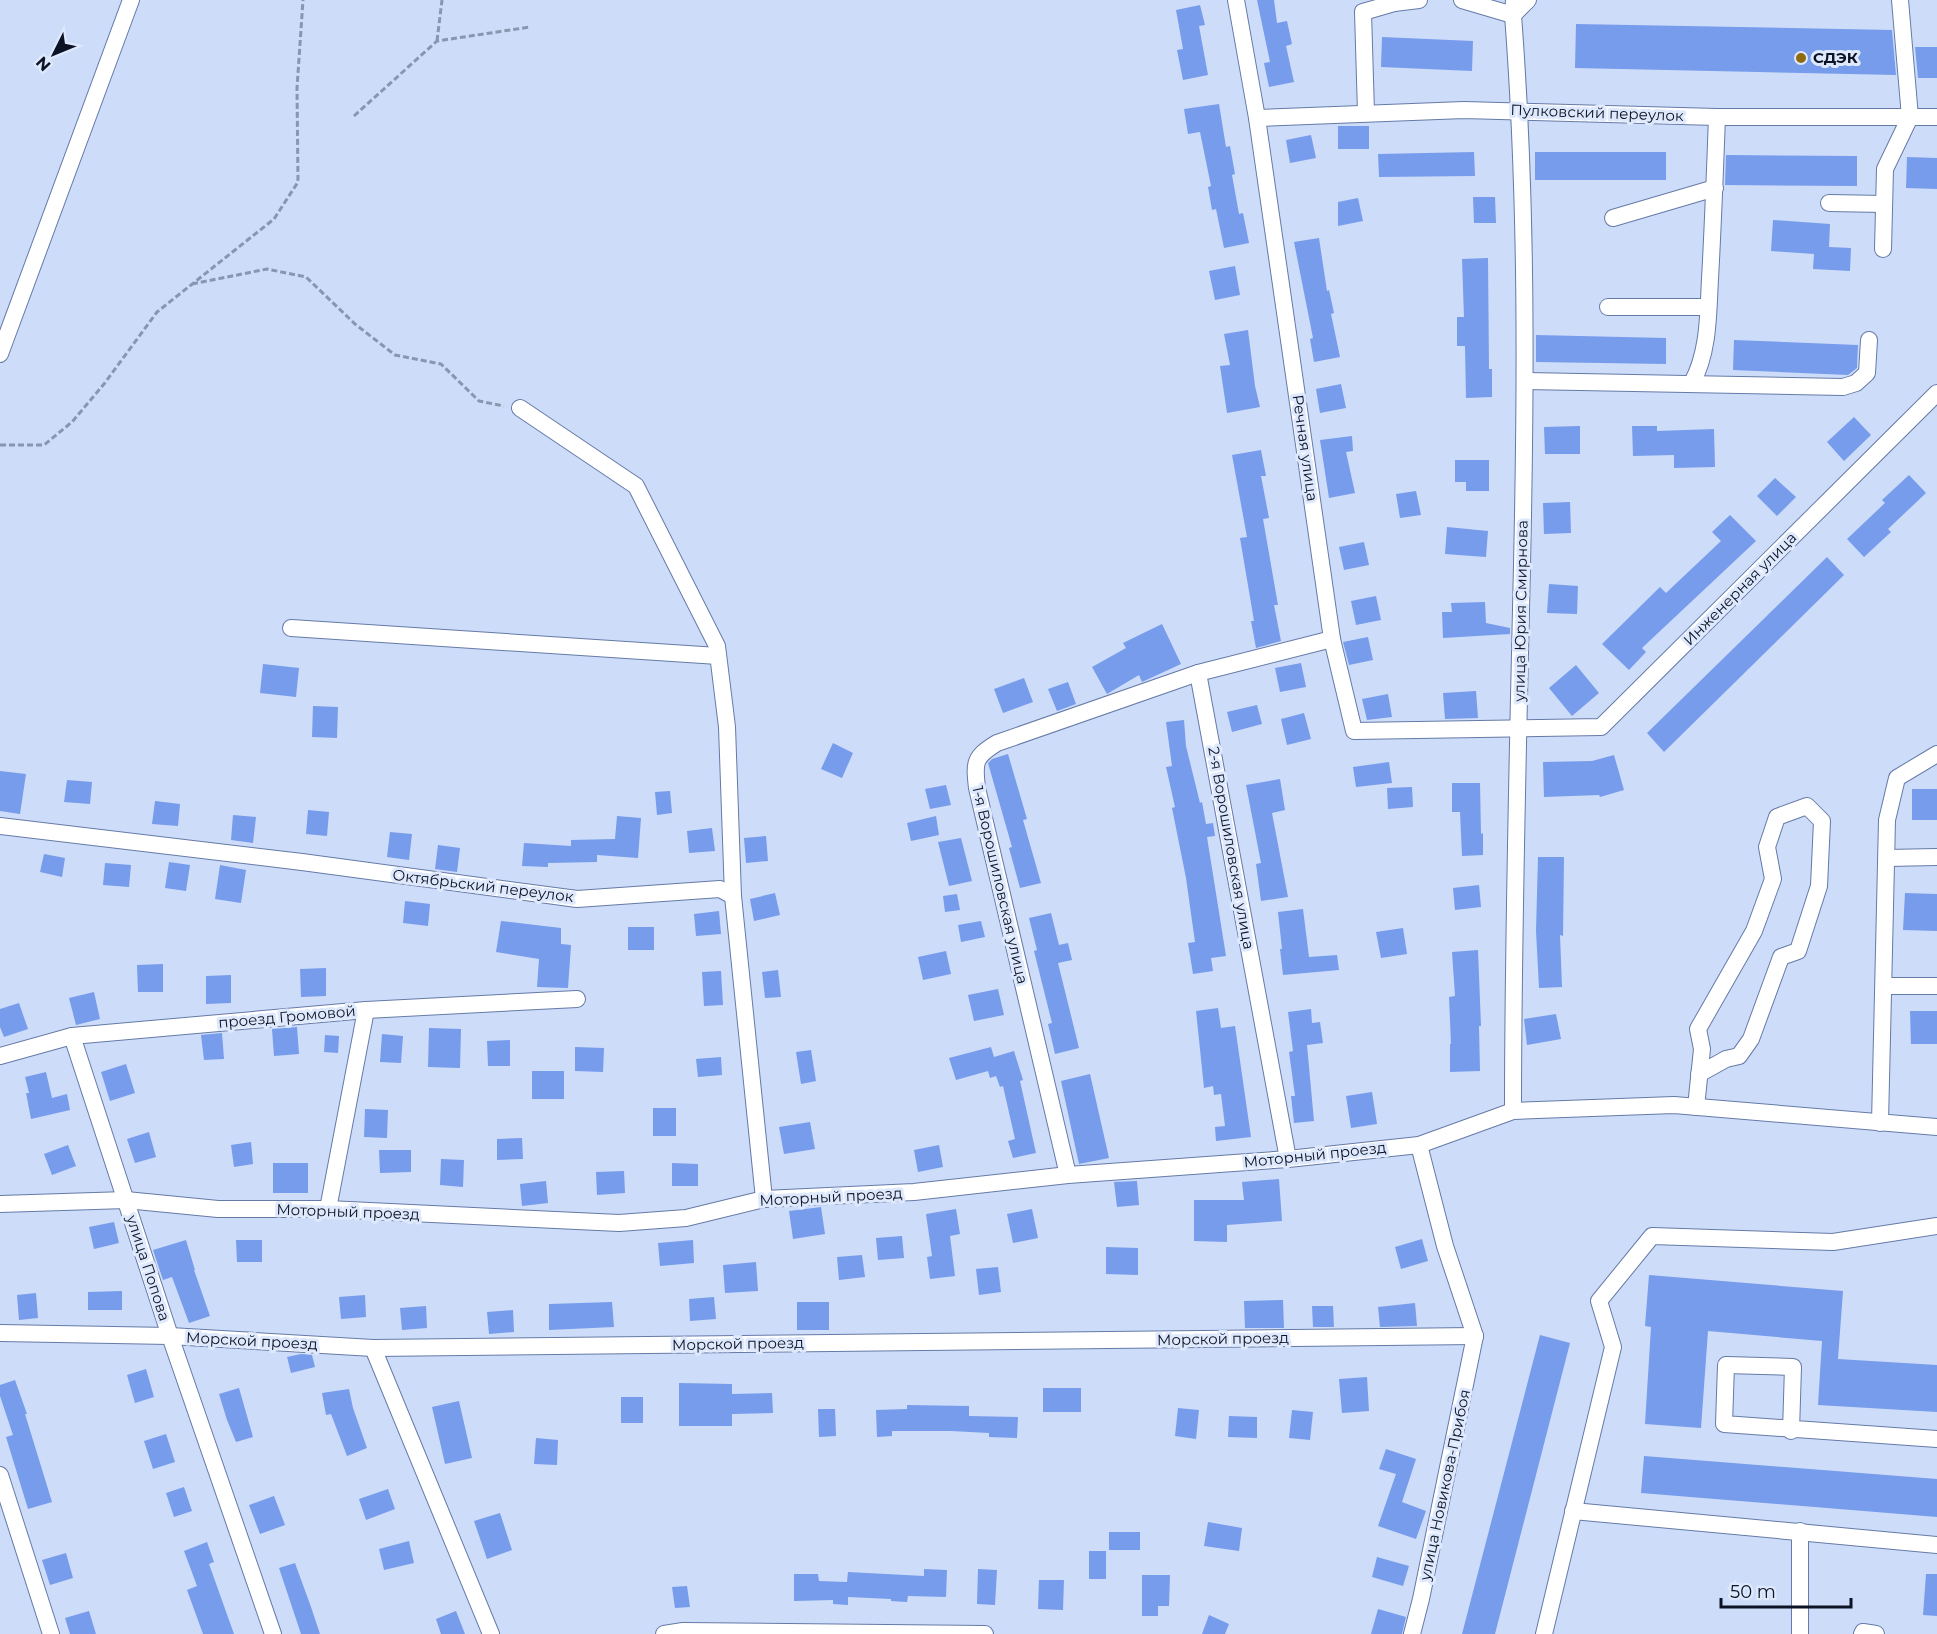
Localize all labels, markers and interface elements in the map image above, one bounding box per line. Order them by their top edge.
north arrow [24,24,84,84]
place label: СДЭК [1813,48,1858,67]
marker: СДЭК [1794,51,1808,65]
text: N [32,53,55,75]
street label: Пулковский переулок [1510,100,1684,125]
street label: Речная улица [1289,393,1322,502]
street label: улица Юрия Смирнова [1509,520,1532,703]
street label: Инженерная улица [1679,528,1800,649]
street label: 2-я Ворошиловская улица [1204,745,1259,951]
street label: 1-я Ворошиловская улица [968,784,1033,986]
street label: Октябрьский переулок [391,865,575,906]
street label: проезд Громовой [217,1001,356,1032]
street label: Моторный проезд [1243,1138,1387,1171]
street label: Моторный проезд [759,1183,903,1210]
street label: Моторный проезд [276,1200,420,1224]
street label: улица Попова [122,1212,175,1323]
street label: Морской проезд [186,1328,319,1353]
street label: Морской проезд [1157,1328,1289,1349]
street label: Морской проезд [672,1333,804,1354]
street label: улица Новикова-Прибоя [1415,1388,1474,1583]
scale bar [1721,1571,1852,1609]
text: 50 m [1730,1581,1776,1603]

